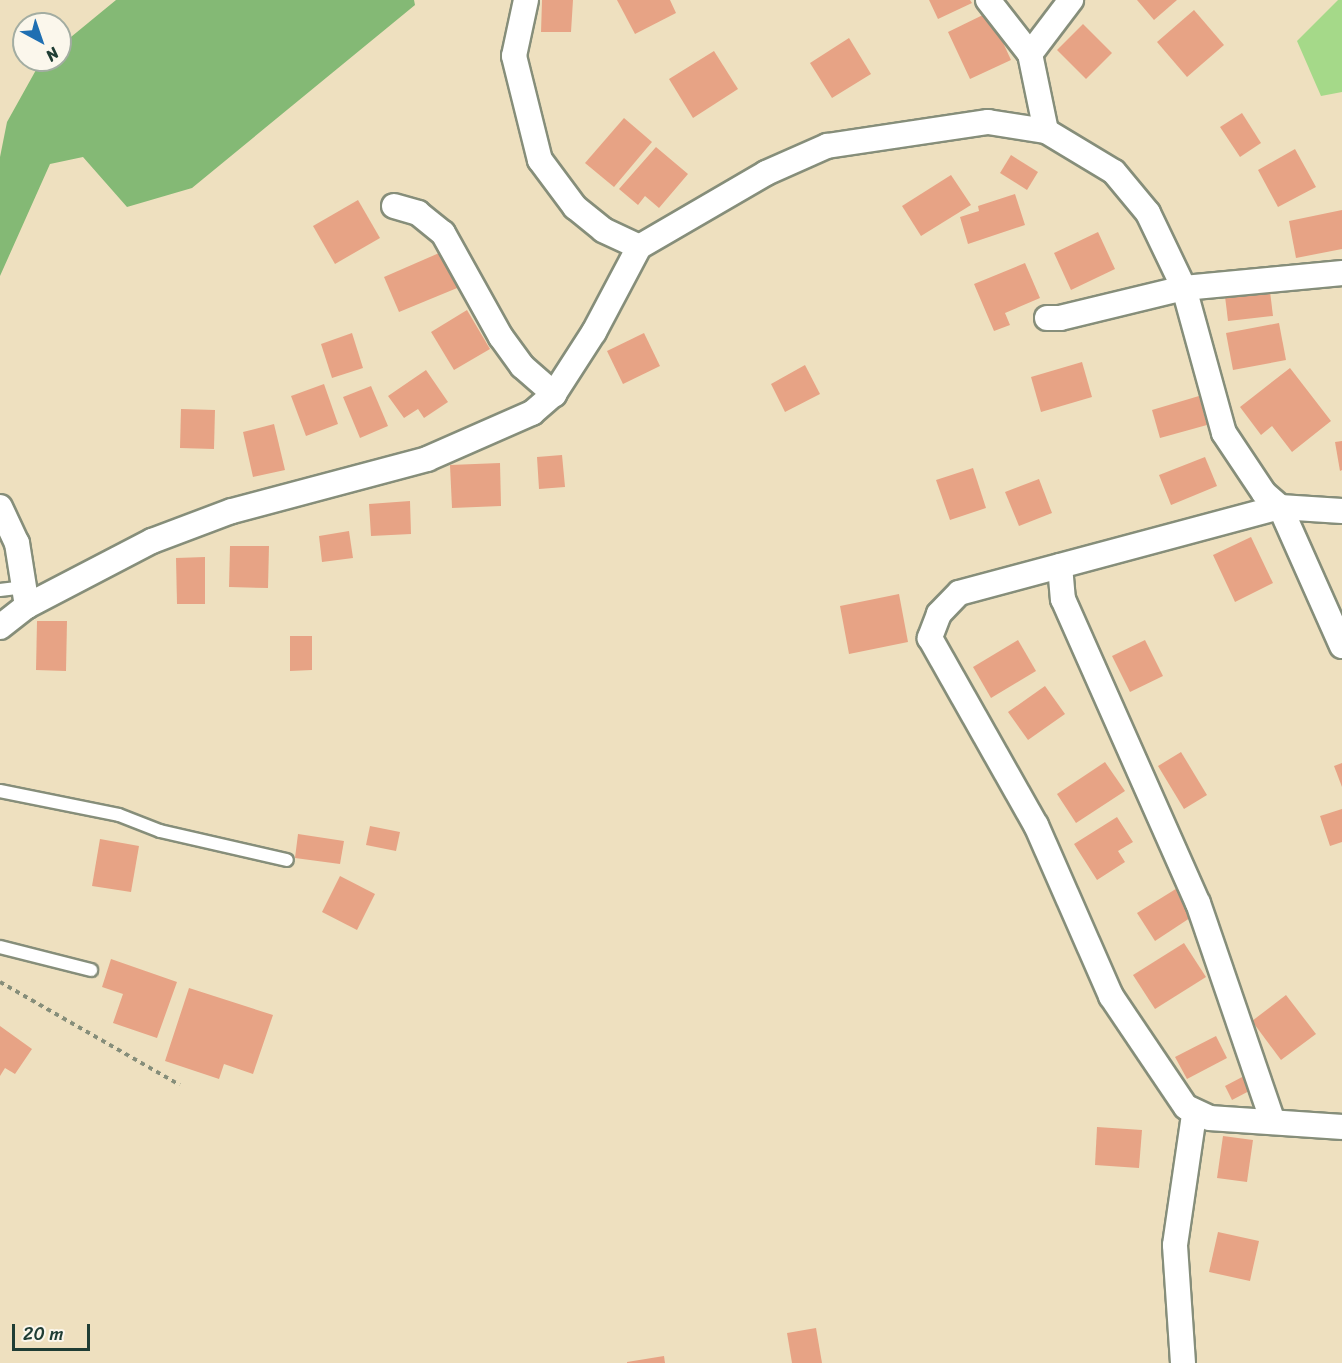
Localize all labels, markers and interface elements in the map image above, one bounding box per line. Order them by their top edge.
north arrow [12,12,72,72]
text: N [39,40,66,69]
scale bar [15,1312,93,1350]
text: 20 m [23,1318,63,1350]

